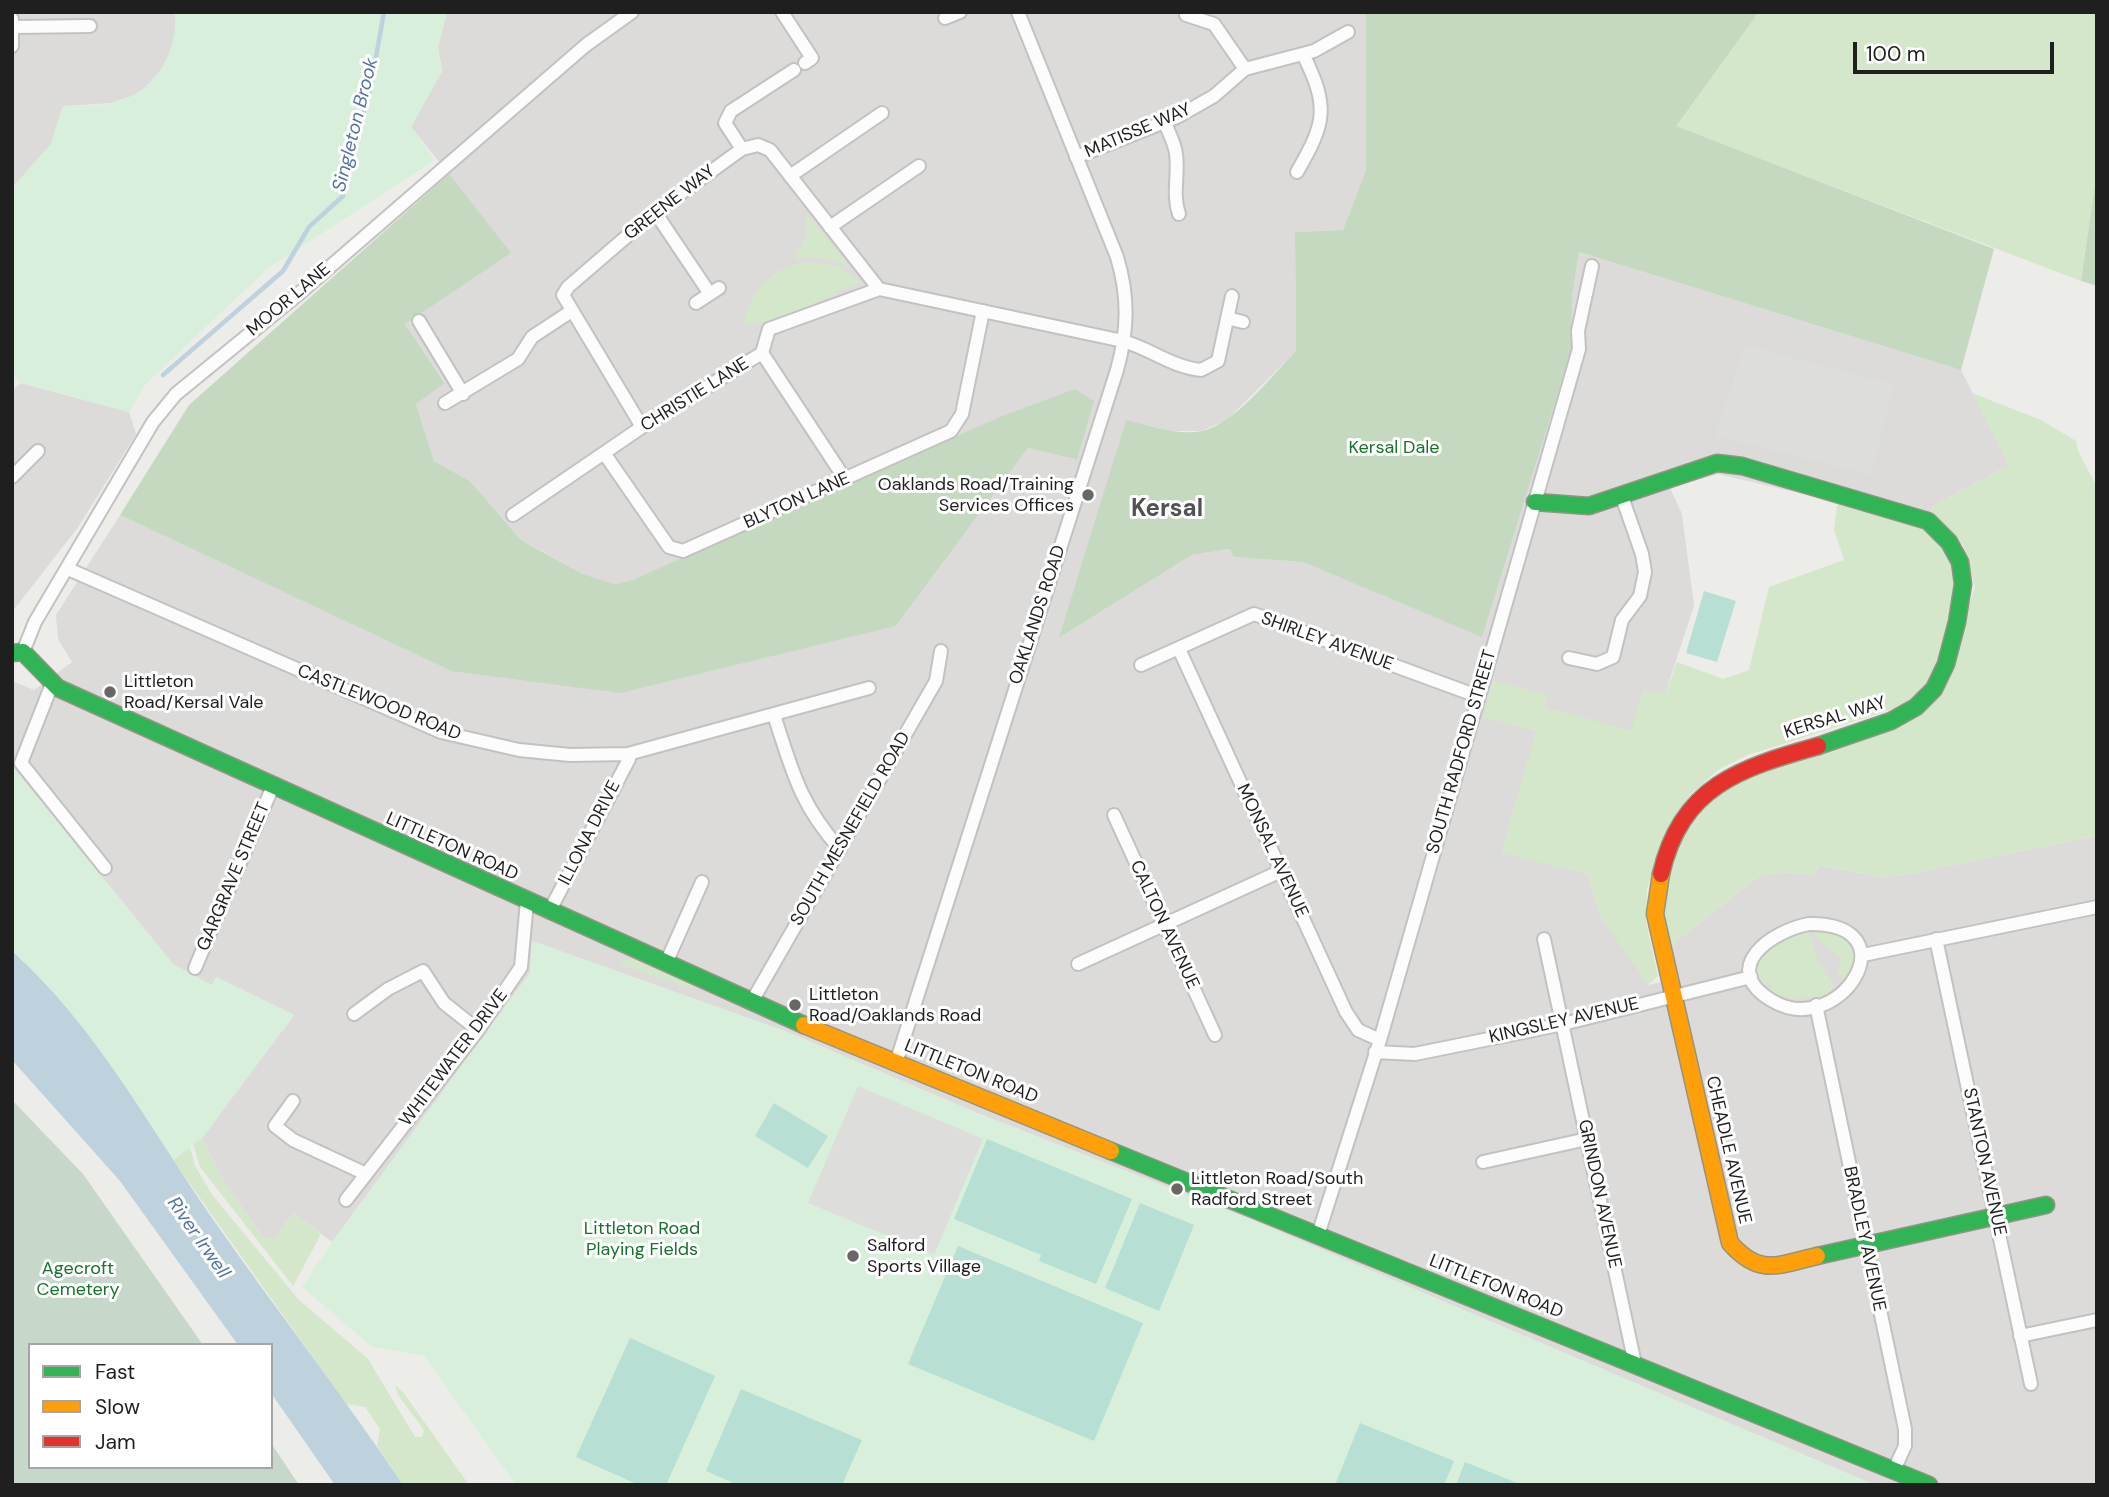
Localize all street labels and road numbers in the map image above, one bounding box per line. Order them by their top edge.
street label: MATISSE WAY [1082,99,1194,163]
street label: GREENE WAY [620,161,720,245]
street label: MOOR LANE [243,259,335,341]
street label: CHRISTIE LANE [637,353,753,437]
street label: BLYTON LANE [741,468,853,534]
street label: OAKLANDS ROAD [1005,543,1071,687]
street label: SHIRLEY AVENUE [1258,608,1396,676]
street label: SOUTH RADFORD STREET [1423,648,1501,856]
street label: CASTLEWOOD ROAD [294,660,464,746]
street label: KERSAL WAY [1782,692,1888,744]
street label: SOUTH MESNEFIELD ROAD [787,728,915,930]
street label: ILLONA DRIVE [554,777,626,889]
street label: MONSAL AVENUE [1232,781,1312,921]
street label: GARGRAVE STREET [193,800,275,954]
street label: LITTLETON ROAD [383,808,521,886]
street label: CALTON AVENUE [1125,857,1203,993]
street label: WHITEWATER DRIVE [395,985,513,1131]
street label: KINGSLEY AVENUE [1487,993,1641,1049]
street label: LITTLETON ROAD [901,1035,1041,1109]
street label: CHEADLE AVENUE [1701,1074,1755,1226]
street label: STANTON AVENUE [1958,1086,2010,1238]
street label: GRINDON AVENUE [1573,1118,1625,1270]
street label: BRADLEY AVENUE [1838,1165,1890,1313]
street label: LITTLETON ROAD [1426,1250,1566,1324]

